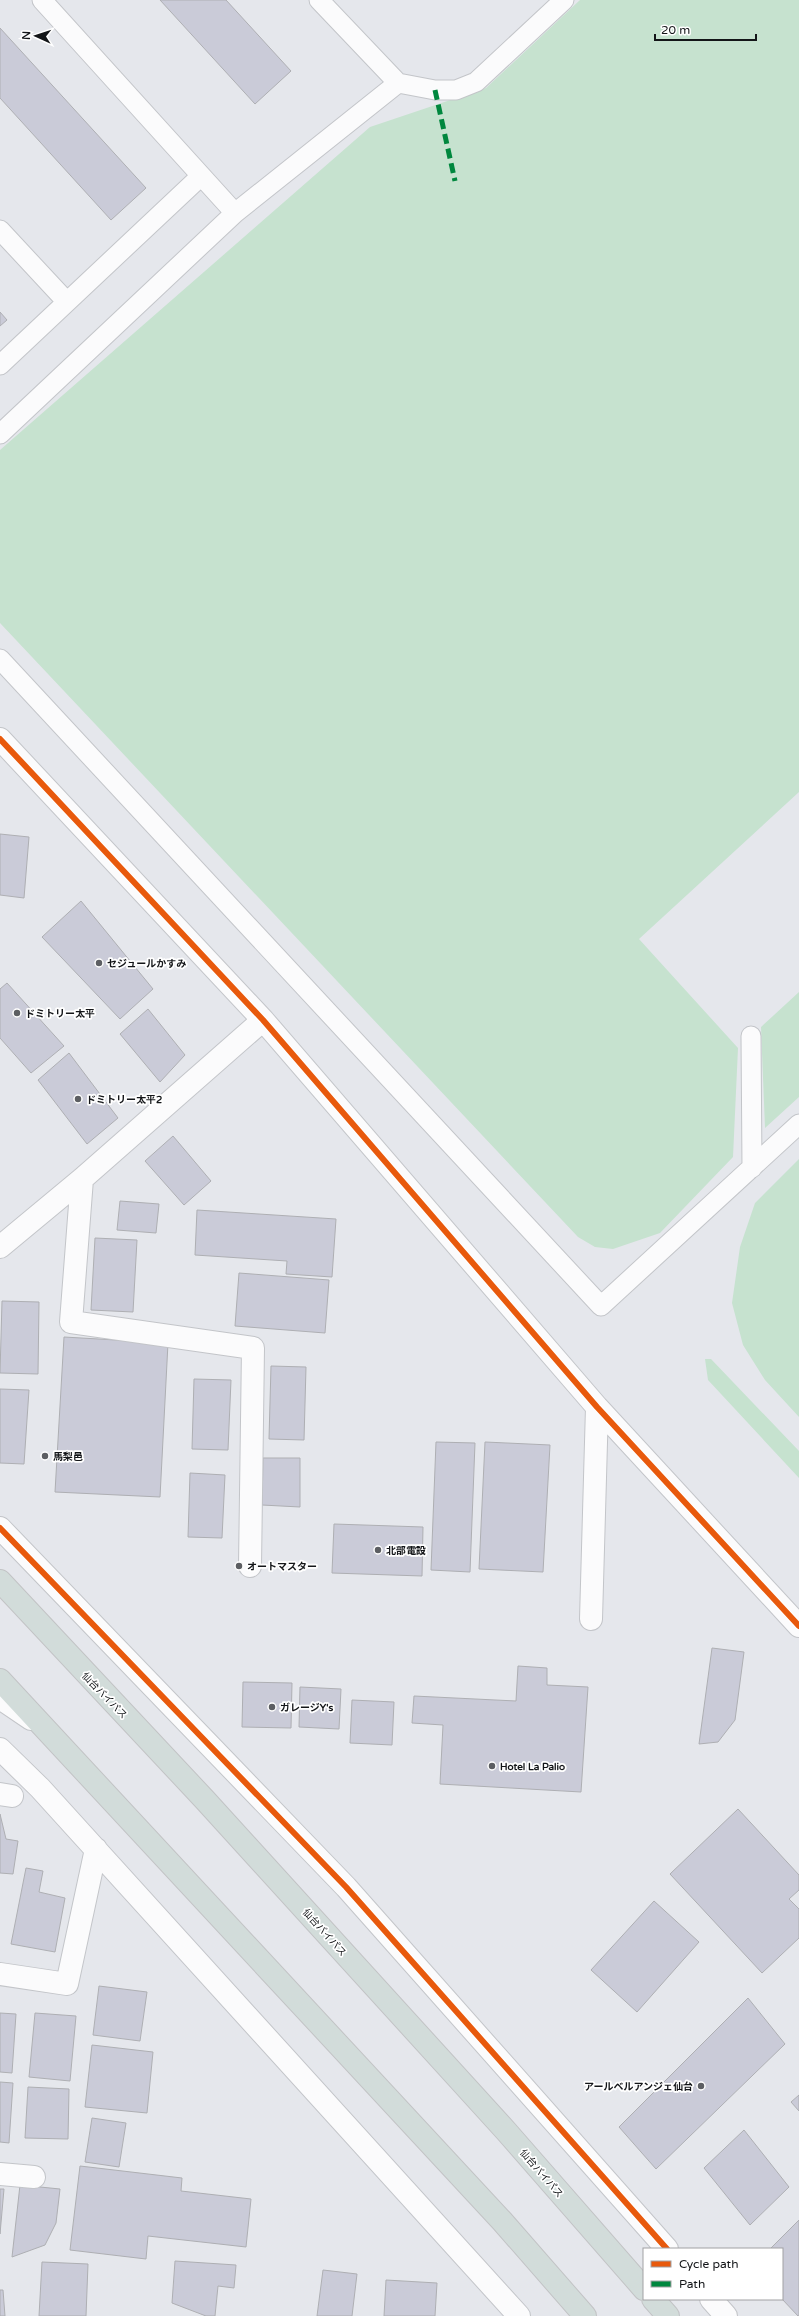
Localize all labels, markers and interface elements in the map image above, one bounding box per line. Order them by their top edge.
north arrow [16,16,56,56]
scale bar [655,16,756,42]
text: 20 m [661,23,690,37]
text: N [20,31,33,40]
marker: セジュールかすみ [94,958,104,968]
place label: セジュールかすみ [107,958,186,970]
marker: ドミトリー太平 [12,1008,22,1018]
place label: ドミトリー太平 [25,1008,95,1020]
marker: ドミトリー太平2 [73,1094,83,1104]
place label: ドミトリー太平2 [86,1094,162,1106]
marker: 馬梨邑 [40,1451,50,1461]
place label: 馬梨邑 [53,1451,83,1463]
marker: 北部電設 [373,1545,383,1555]
place label: 北部電設 [386,1545,426,1557]
marker: オートマスター [234,1561,244,1571]
place label: オートマスター [247,1561,317,1573]
street label: 仙台バイパス [79,1670,129,1721]
marker: ガレージY's [267,1702,277,1712]
place label: ガレージY's [280,1702,333,1714]
marker: Hotel La Palio [487,1761,497,1771]
place label: Hotel La Palio [500,1761,565,1773]
street label: 仙台バイパス [300,1906,349,1959]
place label: アールベルアンジェ仙台 [584,2081,693,2093]
marker: アールベルアンジェ仙台 [696,2081,706,2091]
street label: 仙台バイパス [517,2147,565,2200]
legend [643,2248,783,2300]
text: Cycle path [679,2257,738,2271]
text: Path [679,2277,705,2291]

